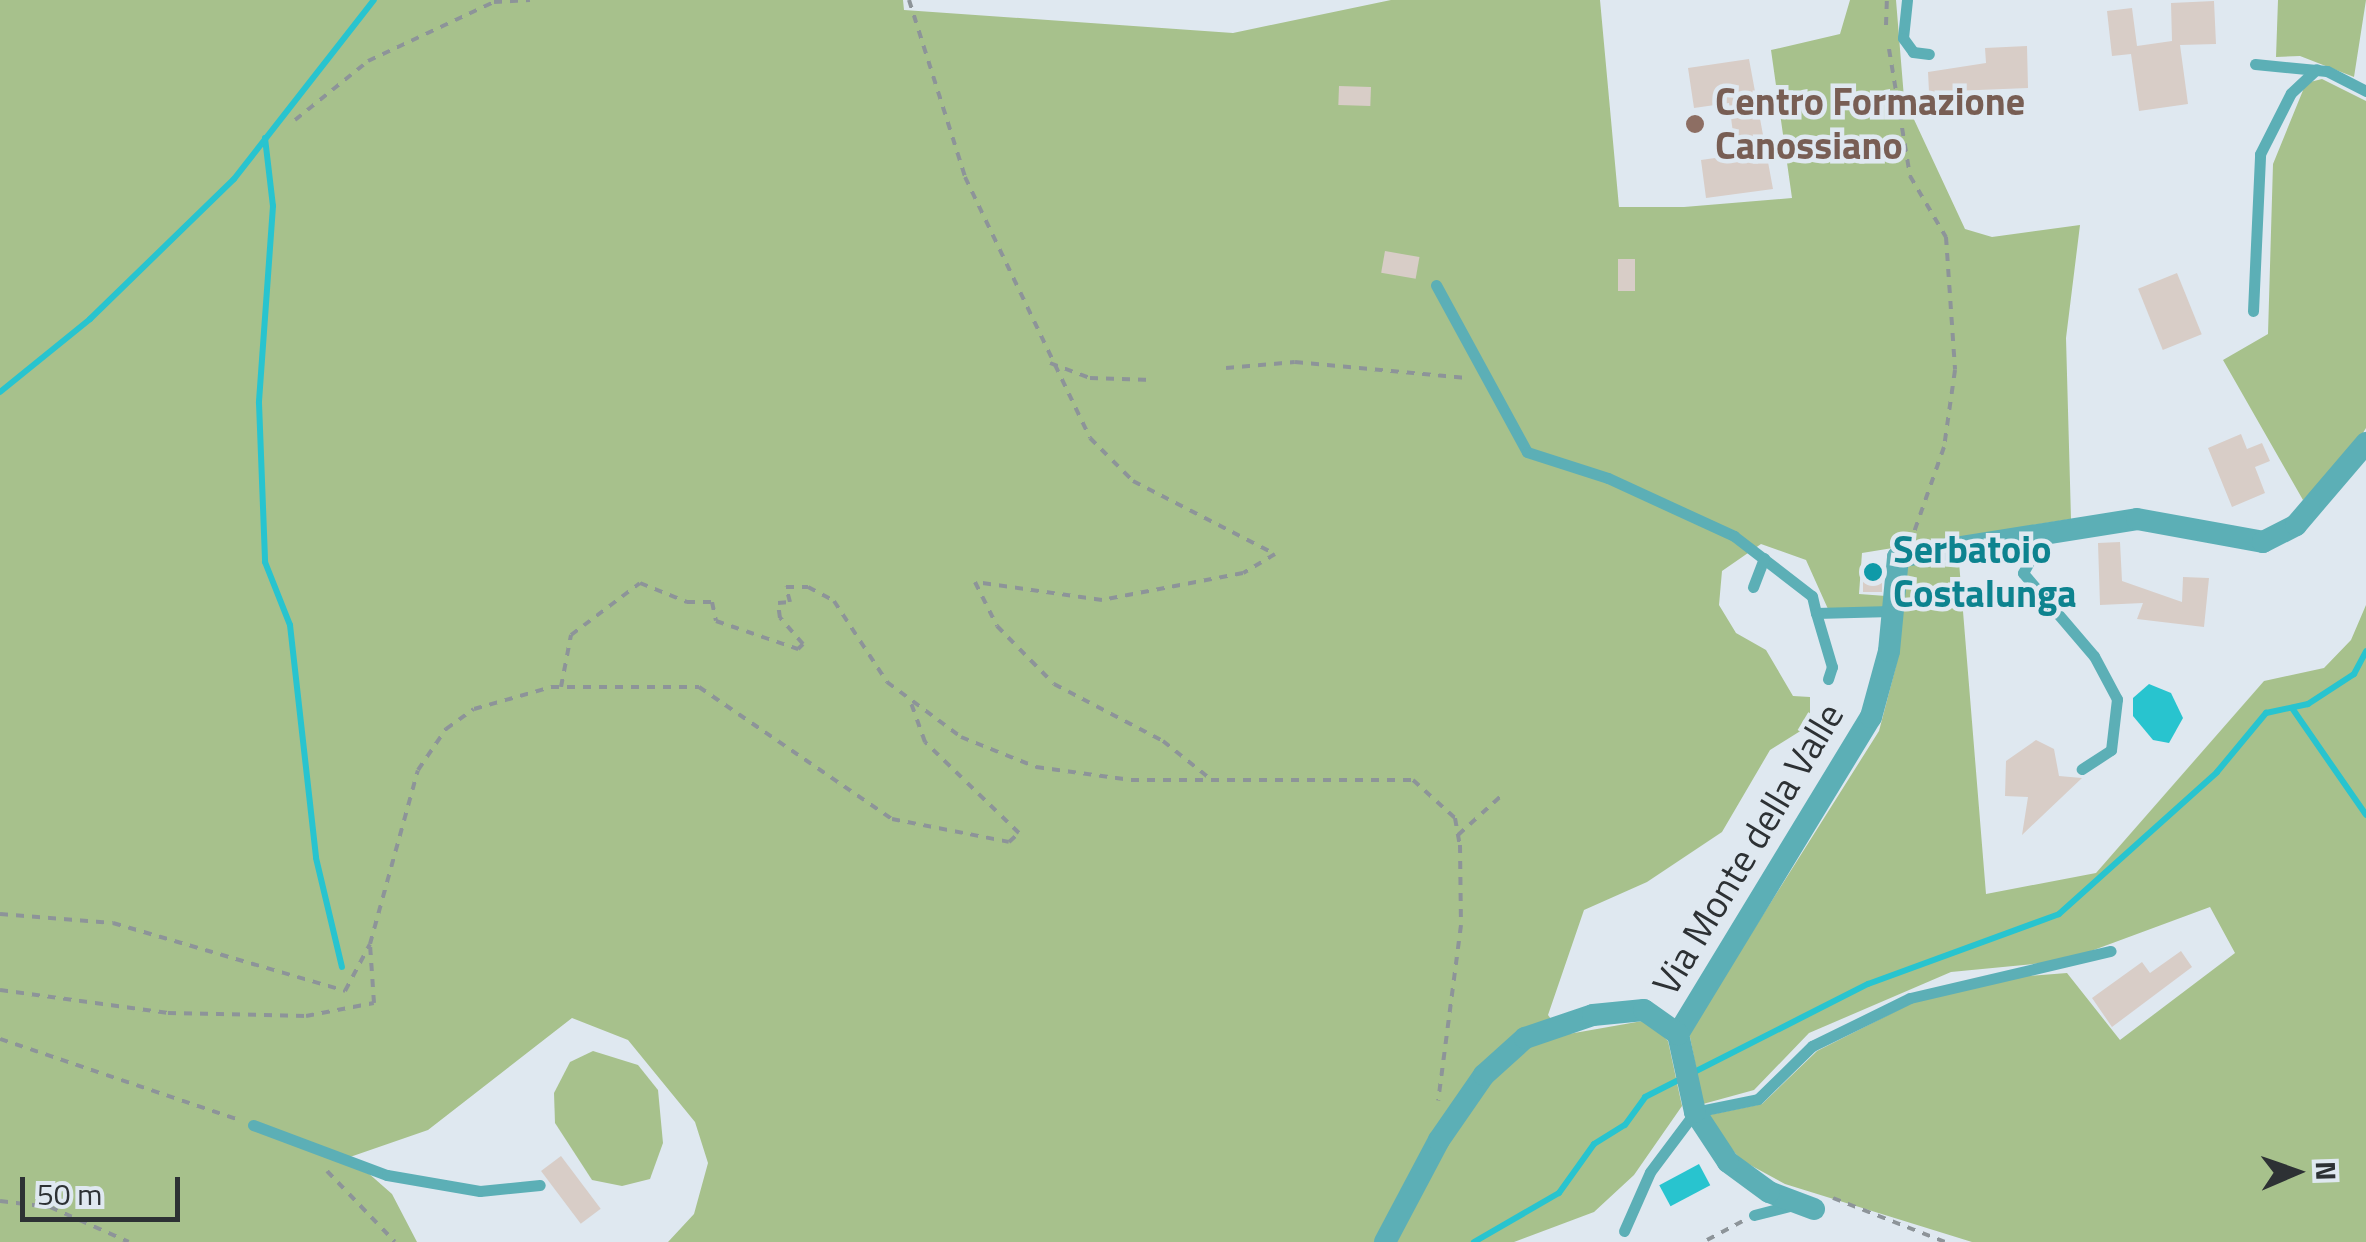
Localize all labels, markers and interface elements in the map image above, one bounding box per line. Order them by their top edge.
place label: Centro Formazione Canossiano [1715,79,2025,168]
marker: Centro Formazione Canossiano [1684,113,1706,135]
place label: Serbatoio Costalunga [1893,527,2077,616]
marker: Serbatoio Costalunga [1862,561,1884,583]
street label: Via Monte della Valle [1643,695,1853,1003]
north arrow [2246,1122,2346,1222]
scale bar [25,1157,185,1219]
text: N [2305,1160,2348,1181]
text: 50 m [37,1171,102,1217]

